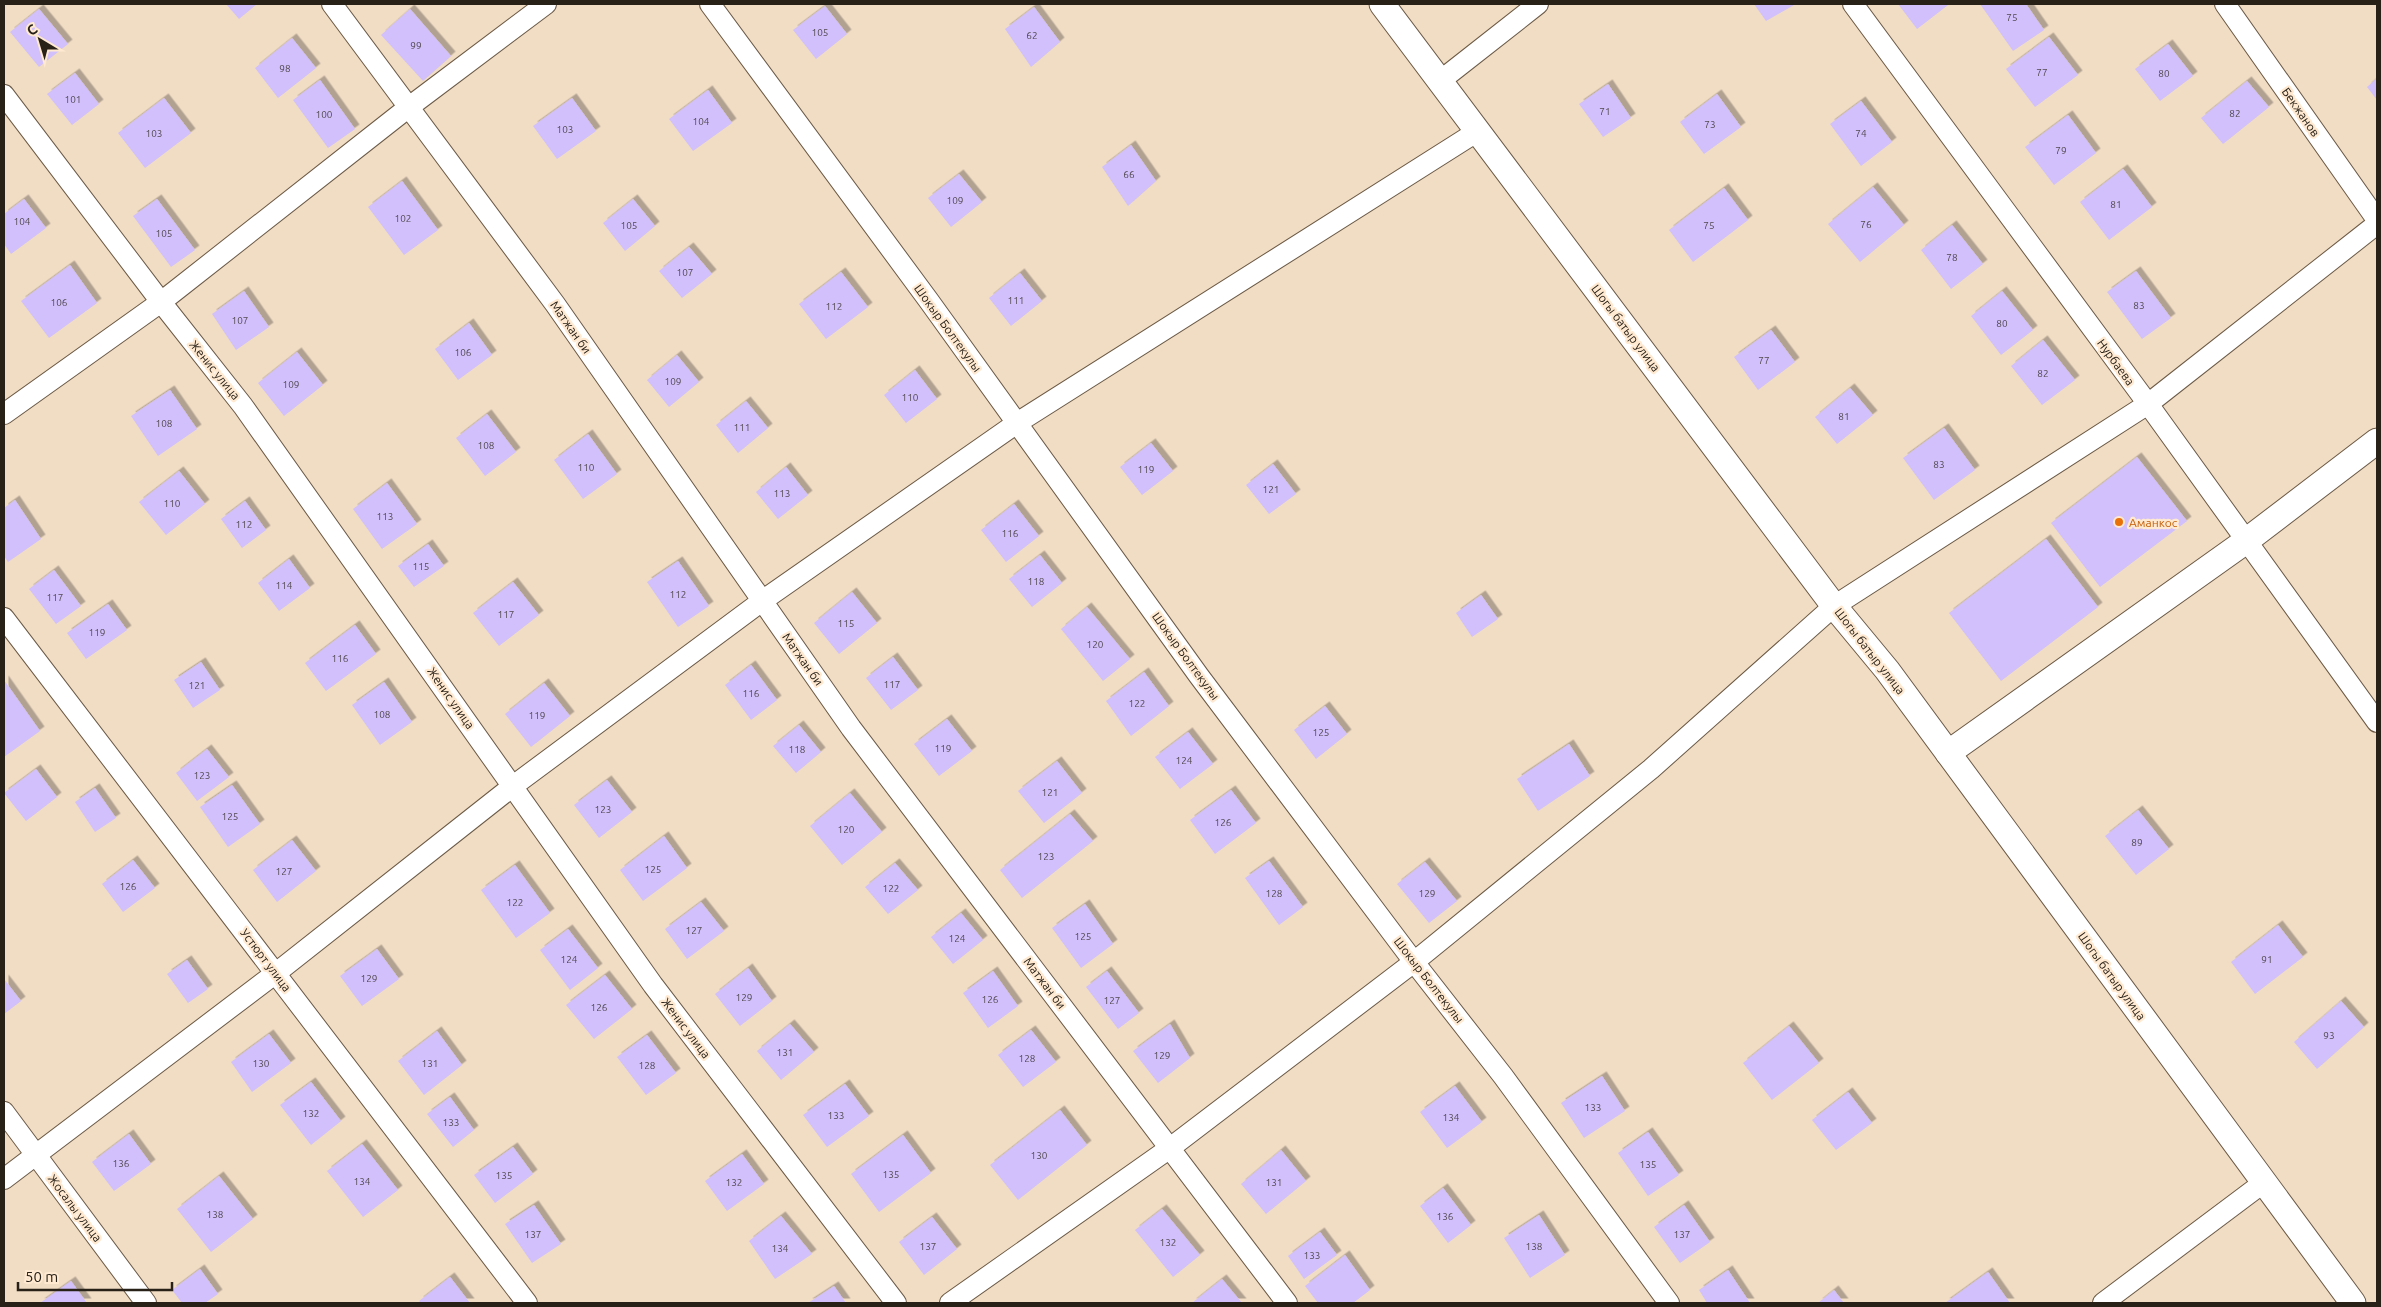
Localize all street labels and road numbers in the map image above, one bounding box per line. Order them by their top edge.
street label: Бекжанов [2280,85,2322,139]
street label: Шокыр Болтекулы [912,282,984,374]
street label: Шогы батыр улица [1589,282,1663,374]
street label: Матжан би [548,298,594,356]
street label: Нурбаева [2095,336,2137,388]
street label: Женис улица [187,338,243,402]
street label: Шогы батыр улица [1832,606,1908,696]
street label: Шокыр Болтекулы [1150,610,1222,702]
street label: Матжан би [780,630,826,688]
street label: Женис улица [425,665,477,731]
street label: Устюрт улица [238,926,294,994]
street label: Шогы батыр улица [2076,930,2148,1022]
street label: Шокыр Болтекулы [1392,935,1466,1025]
street label: Матжан би [1021,955,1069,1011]
street label: Женис улица [659,995,713,1061]
street label: Жосалы улица [46,1172,104,1244]

